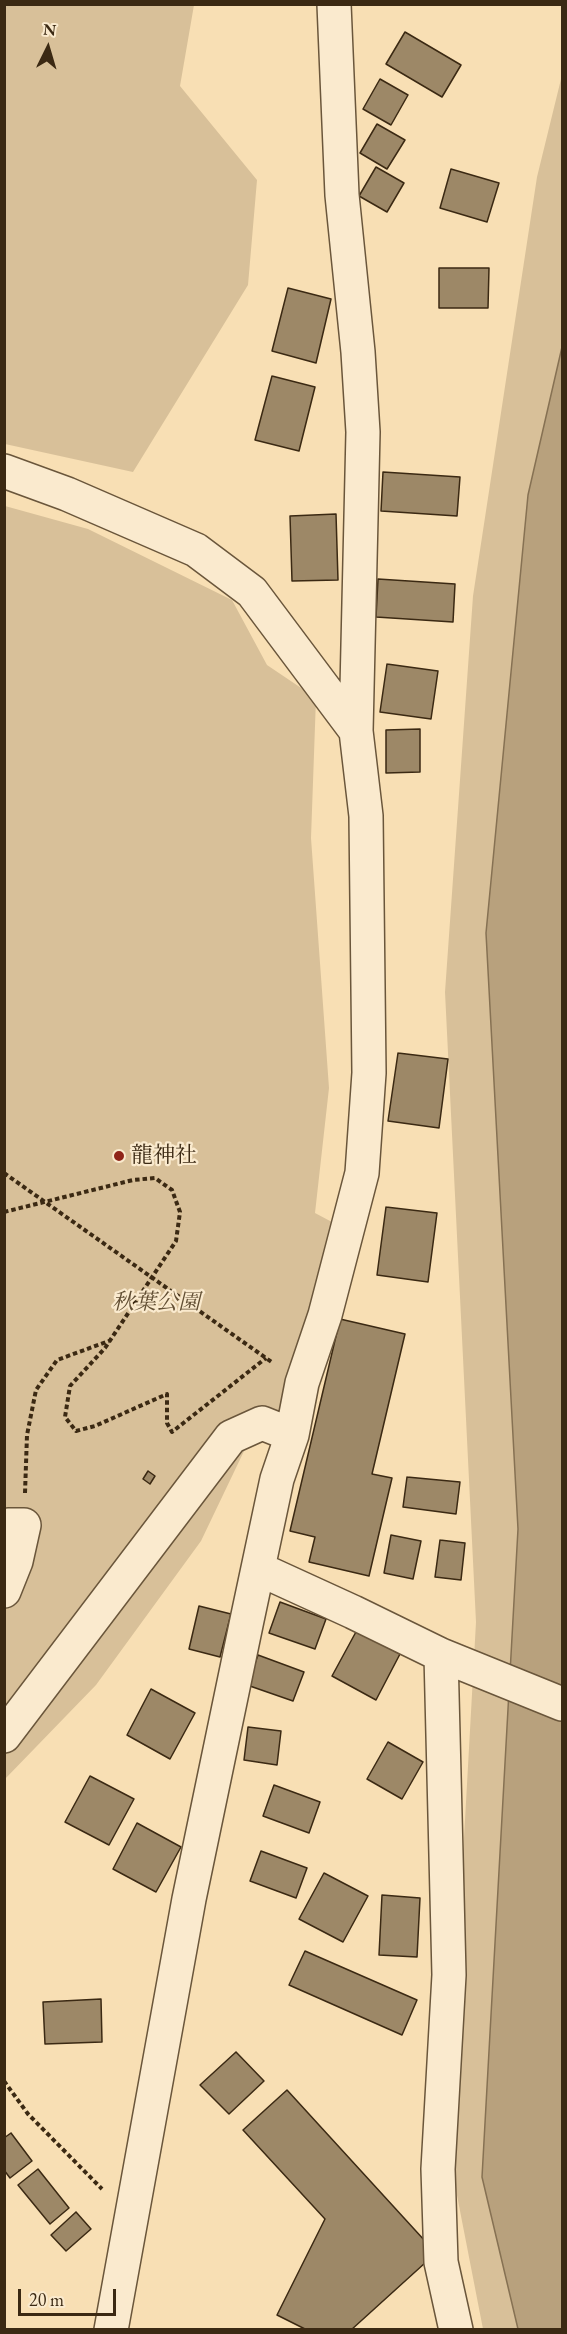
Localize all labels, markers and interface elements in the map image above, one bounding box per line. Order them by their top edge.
north arrow [18,18,78,78]
text: N [42,19,57,41]
place label: 龍神社 [131,1143,197,1169]
marker: 龍神社 [112,1149,126,1163]
park label: 秋葉公園 [112,1290,200,1316]
scale bar [21,2277,118,2315]
text: 20 m [29,2288,64,2311]

